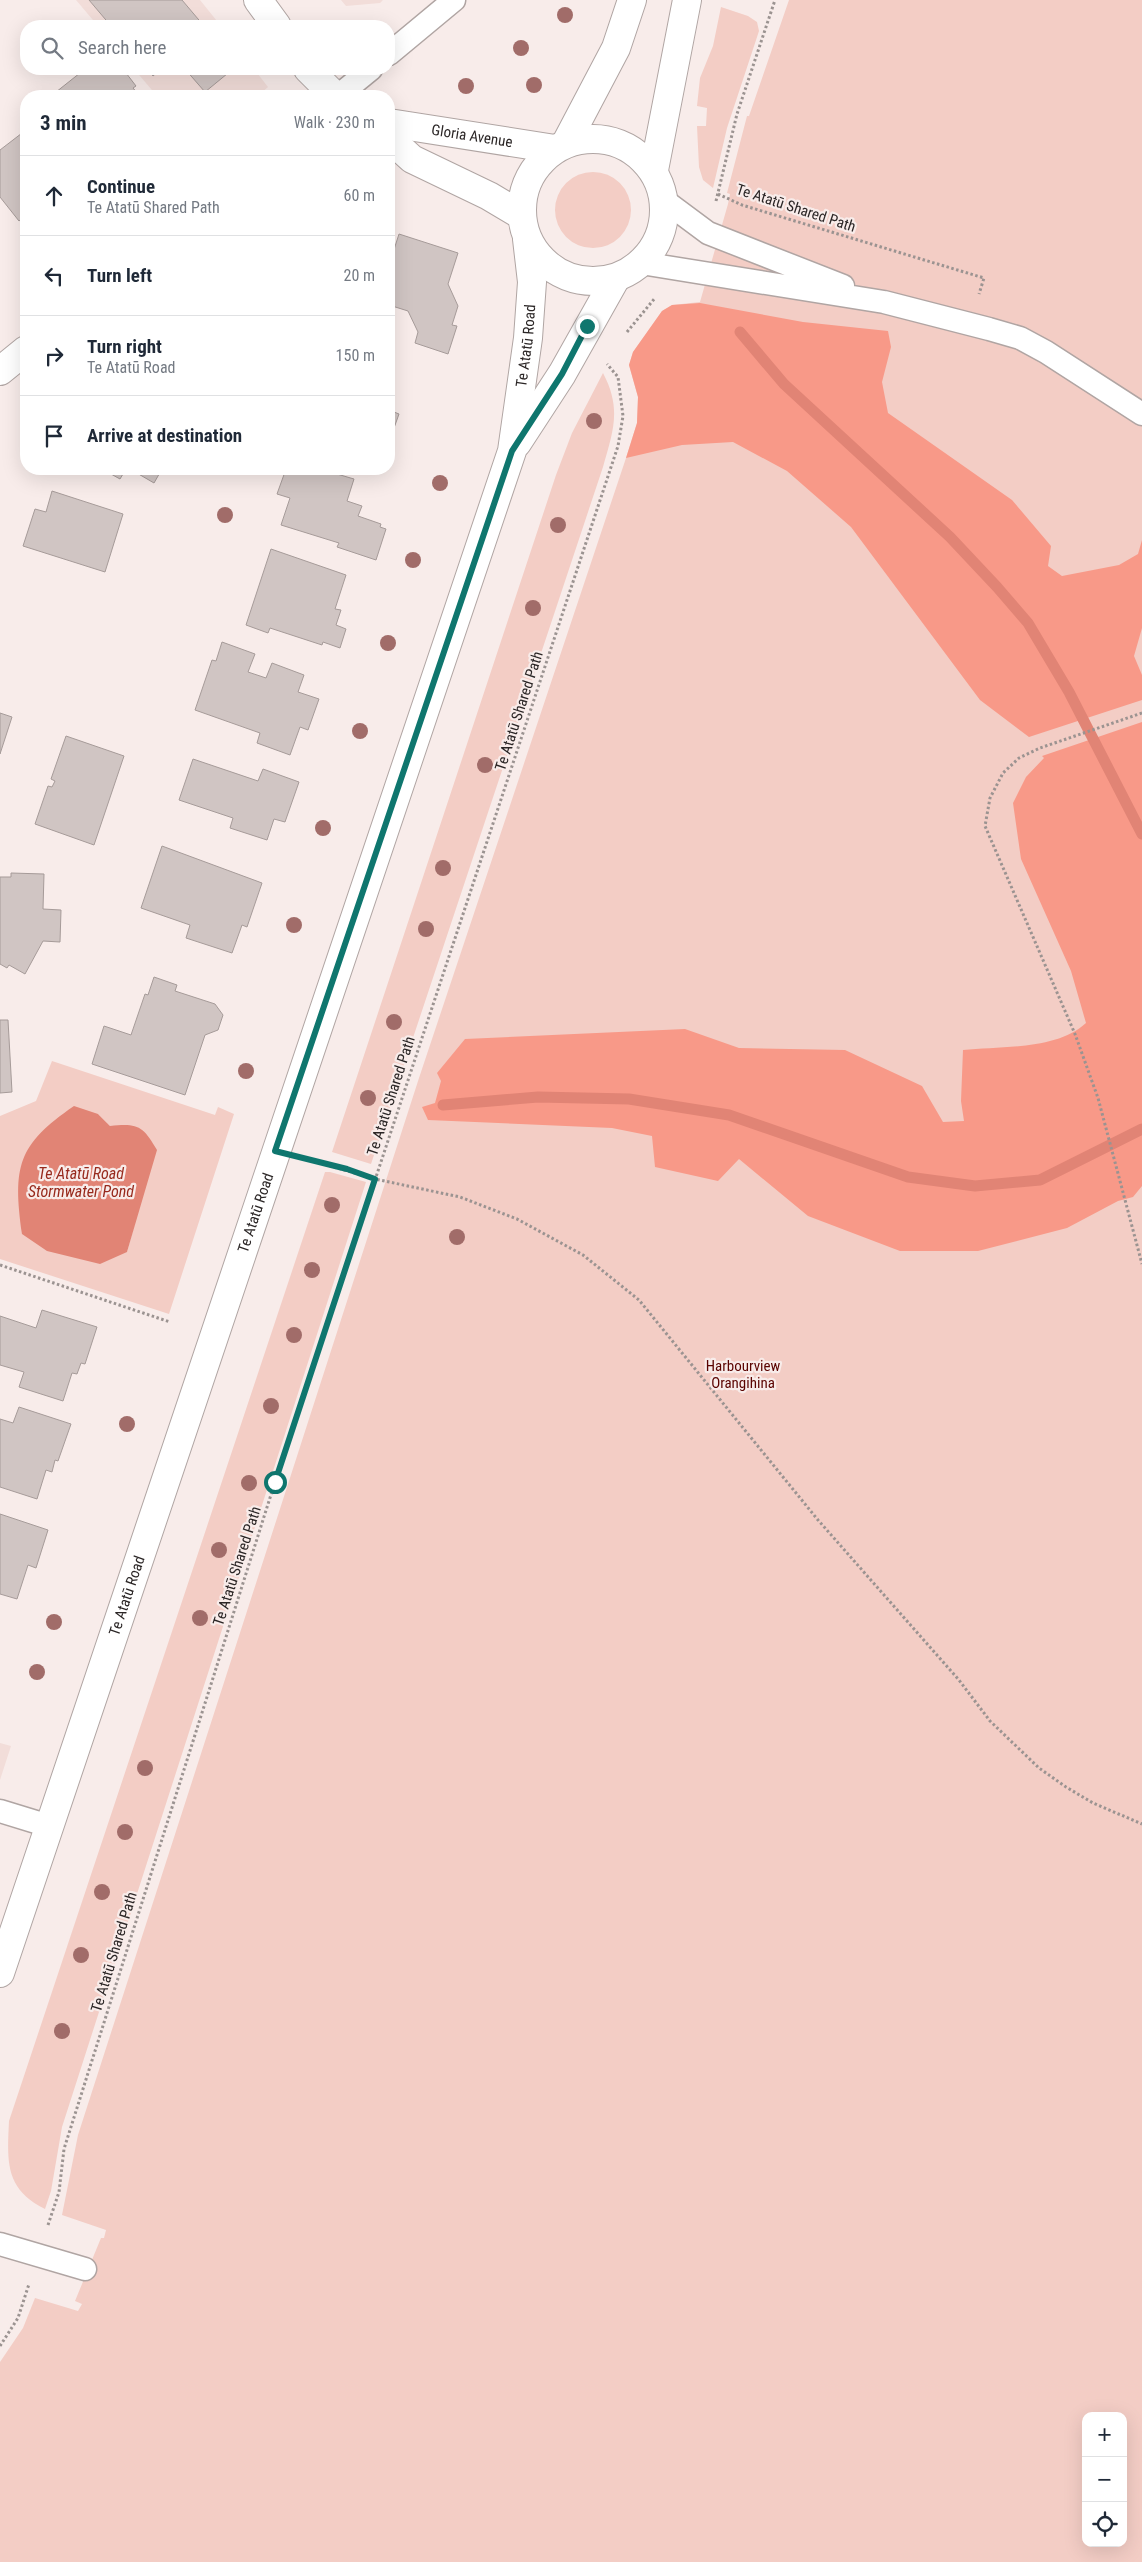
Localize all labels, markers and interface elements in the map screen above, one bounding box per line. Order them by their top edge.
search box [20,20,395,75]
icon: search [38,34,66,62]
text: Search here [78,36,166,59]
text: 3 min [40,111,87,135]
text: Walk · 230 m [294,113,375,132]
street label: Gloria Avenue [430,121,514,151]
text: Continue [87,175,155,198]
street label: Te Atatū Shared Path [734,180,858,236]
icon: ahead [40,182,68,210]
text: 60 m [343,186,375,205]
text: Te Atatū Shared Path [87,198,220,217]
icon: left [40,262,68,290]
text: Turn left [87,264,152,287]
text: 20 m [343,266,375,285]
street label: Te Atatū Road [512,304,539,388]
route end [576,315,599,338]
text: Turn right [87,335,162,358]
icon: right [40,342,68,370]
text: 150 m [336,346,375,365]
text: Te Atatū Road [87,358,175,377]
icon: arrive [40,422,68,450]
text: Arrive at destination [87,424,242,447]
street label: Te Atatū Shared Path [491,649,547,773]
street label: Te Atatū Shared Path [363,1034,419,1158]
water label: Te Atatū Road Stormwater Pond [28,1164,134,1201]
street label: Te Atatū Road [234,1171,277,1255]
park label: Harbourview Orangihina [706,1357,781,1392]
route start [264,1471,287,1494]
street label: Te Atatū Shared Path [209,1504,265,1628]
street label: Te Atatū Road [105,1554,149,1638]
street label: Te Atatū Shared Path [87,1890,141,2014]
map controls [1082,2412,1127,2547]
button: + [1082,2412,1127,2457]
button: − [1082,2457,1127,2502]
button: locate [1082,2502,1127,2547]

